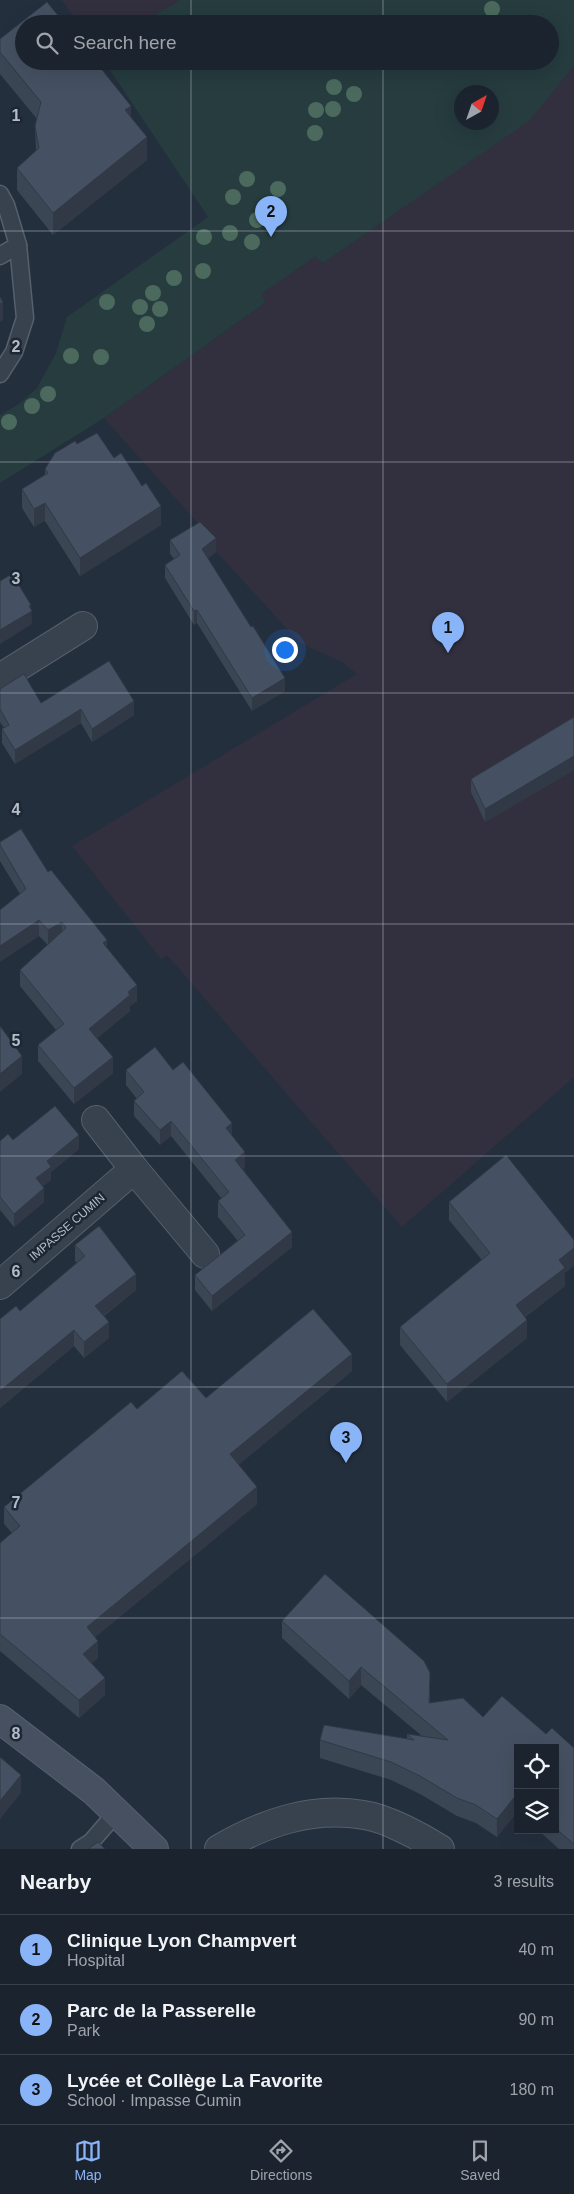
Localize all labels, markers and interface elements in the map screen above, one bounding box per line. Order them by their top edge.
search box [15,15,559,70]
icon: search [33,29,61,57]
text: Search here [73,32,177,53]
north arrow [454,85,499,130]
text: 1 [12,107,21,124]
pin: 2 [255,196,287,237]
text: 2 [12,338,21,355]
text: 3 [12,570,21,587]
pin: 1 [432,612,464,653]
your location [272,637,298,663]
text: 4 [12,801,21,818]
text: 5 [12,1032,21,1049]
street label: IMPASSE CUMIN [27,1191,107,1263]
text: 6 [12,1263,21,1280]
pin: 3 [330,1422,362,1463]
text: 7 [12,1494,21,1511]
text: 8 [12,1725,21,1742]
map controls [514,1744,559,1834]
button: locate [514,1744,559,1789]
button: layers [514,1789,559,1834]
text: Nearby [20,1870,91,1893]
text: 3 results [494,1873,554,1890]
text: Clinique Lyon Champvert [67,1930,296,1951]
text: 1 [32,1941,40,1958]
text: 40 m [518,1941,554,1958]
text: Hospital [67,1952,125,1969]
text: Parc de la Passerelle [67,2000,256,2021]
text: 2 [32,2011,40,2028]
text: 90 m [518,2011,554,2028]
text: Park [67,2022,100,2039]
text: Lycée et Collège La Favorite [67,2070,323,2091]
text: 3 [32,2081,40,2098]
text: 180 m [510,2081,554,2098]
text: School · Impasse Cumin [67,2092,241,2109]
tab: Map [74,2137,102,2183]
tab: Directions [250,2137,312,2183]
tab: Saved [460,2137,500,2183]

